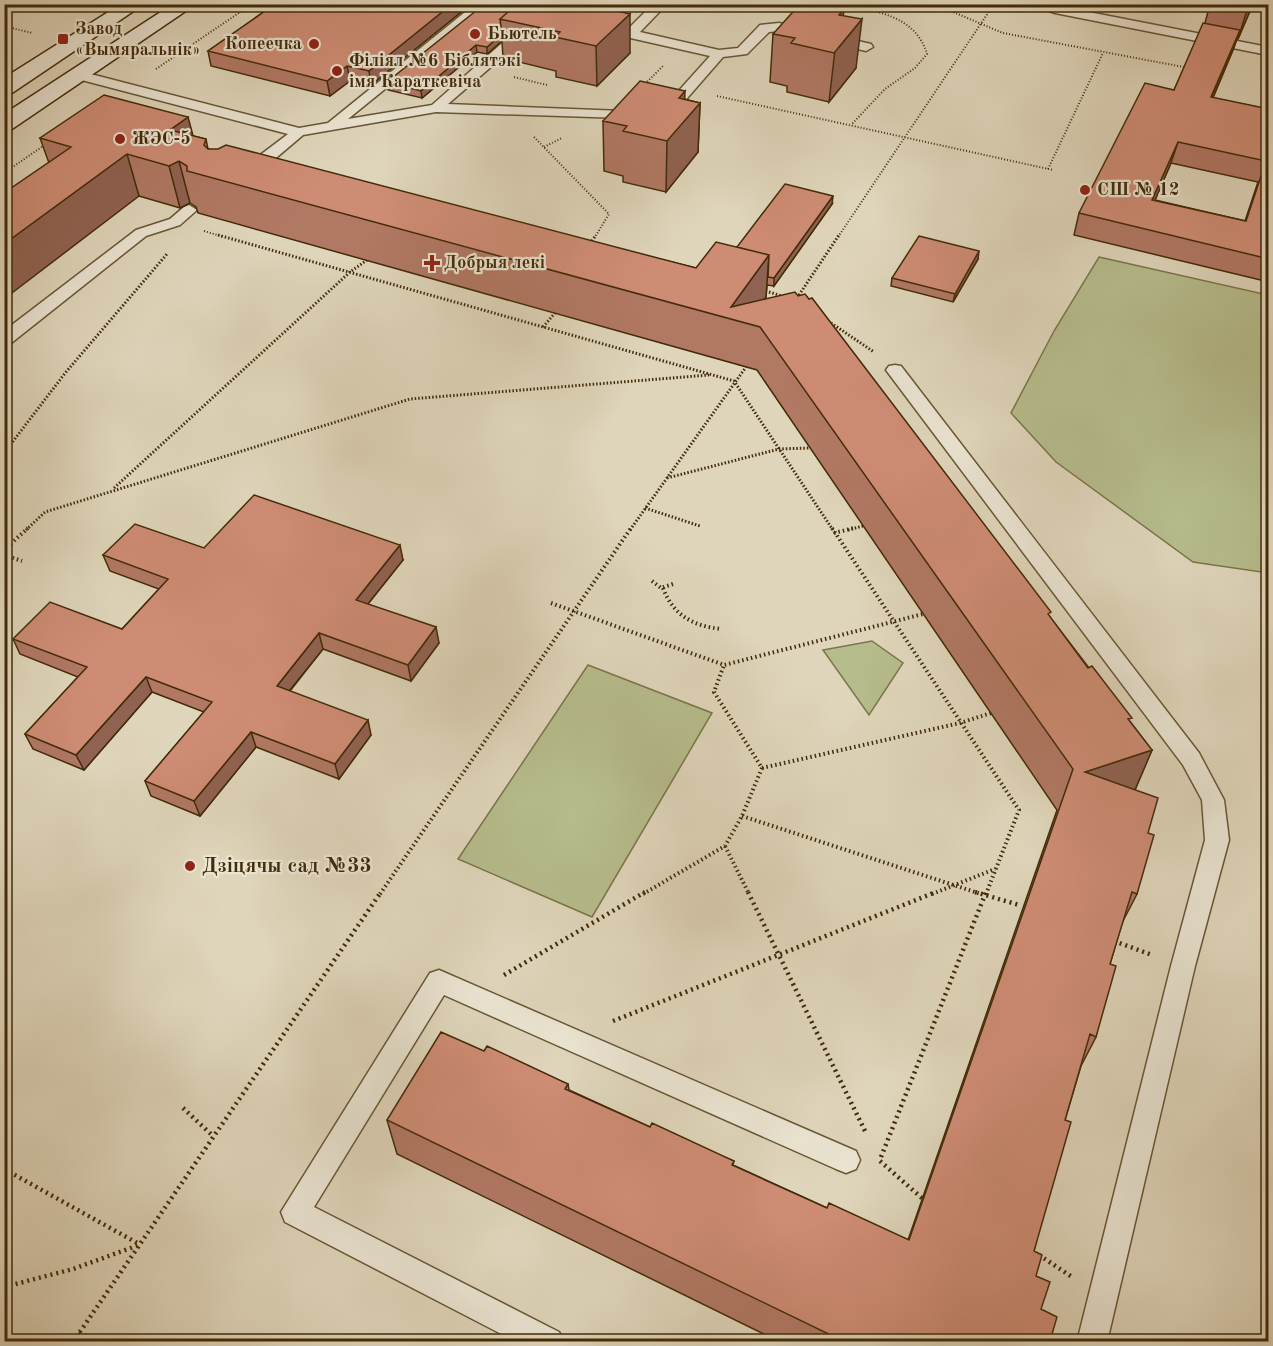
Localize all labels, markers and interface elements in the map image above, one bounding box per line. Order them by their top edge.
place label: Завод «Вымяральнік» [75,20,201,59]
place label: Бьютель [487,25,557,43]
marker: Бьютель [468,27,482,41]
marker: Завод «Вымяральнік» [56,32,70,46]
place label: Копеечка [224,35,302,53]
marker: Копеечка [307,37,321,51]
place label: Філіял №6 Біблятэкі імя Караткевіча [349,52,521,91]
marker: Філіял №6 Біблятэкі імя Караткевіча [330,64,344,78]
place label: ЖЭС-5 [132,130,191,148]
marker: ЖЭС-5 [113,132,127,146]
place label: СШ № 12 [1097,181,1179,199]
marker: СШ № 12 [1078,183,1092,197]
place label: Добрыя лекі [444,254,545,272]
marker: Добрыя лекі [425,256,439,270]
place label: Дзіцячы сад №33 [202,856,372,877]
marker: Дзіцячы сад №33 [183,859,197,873]

